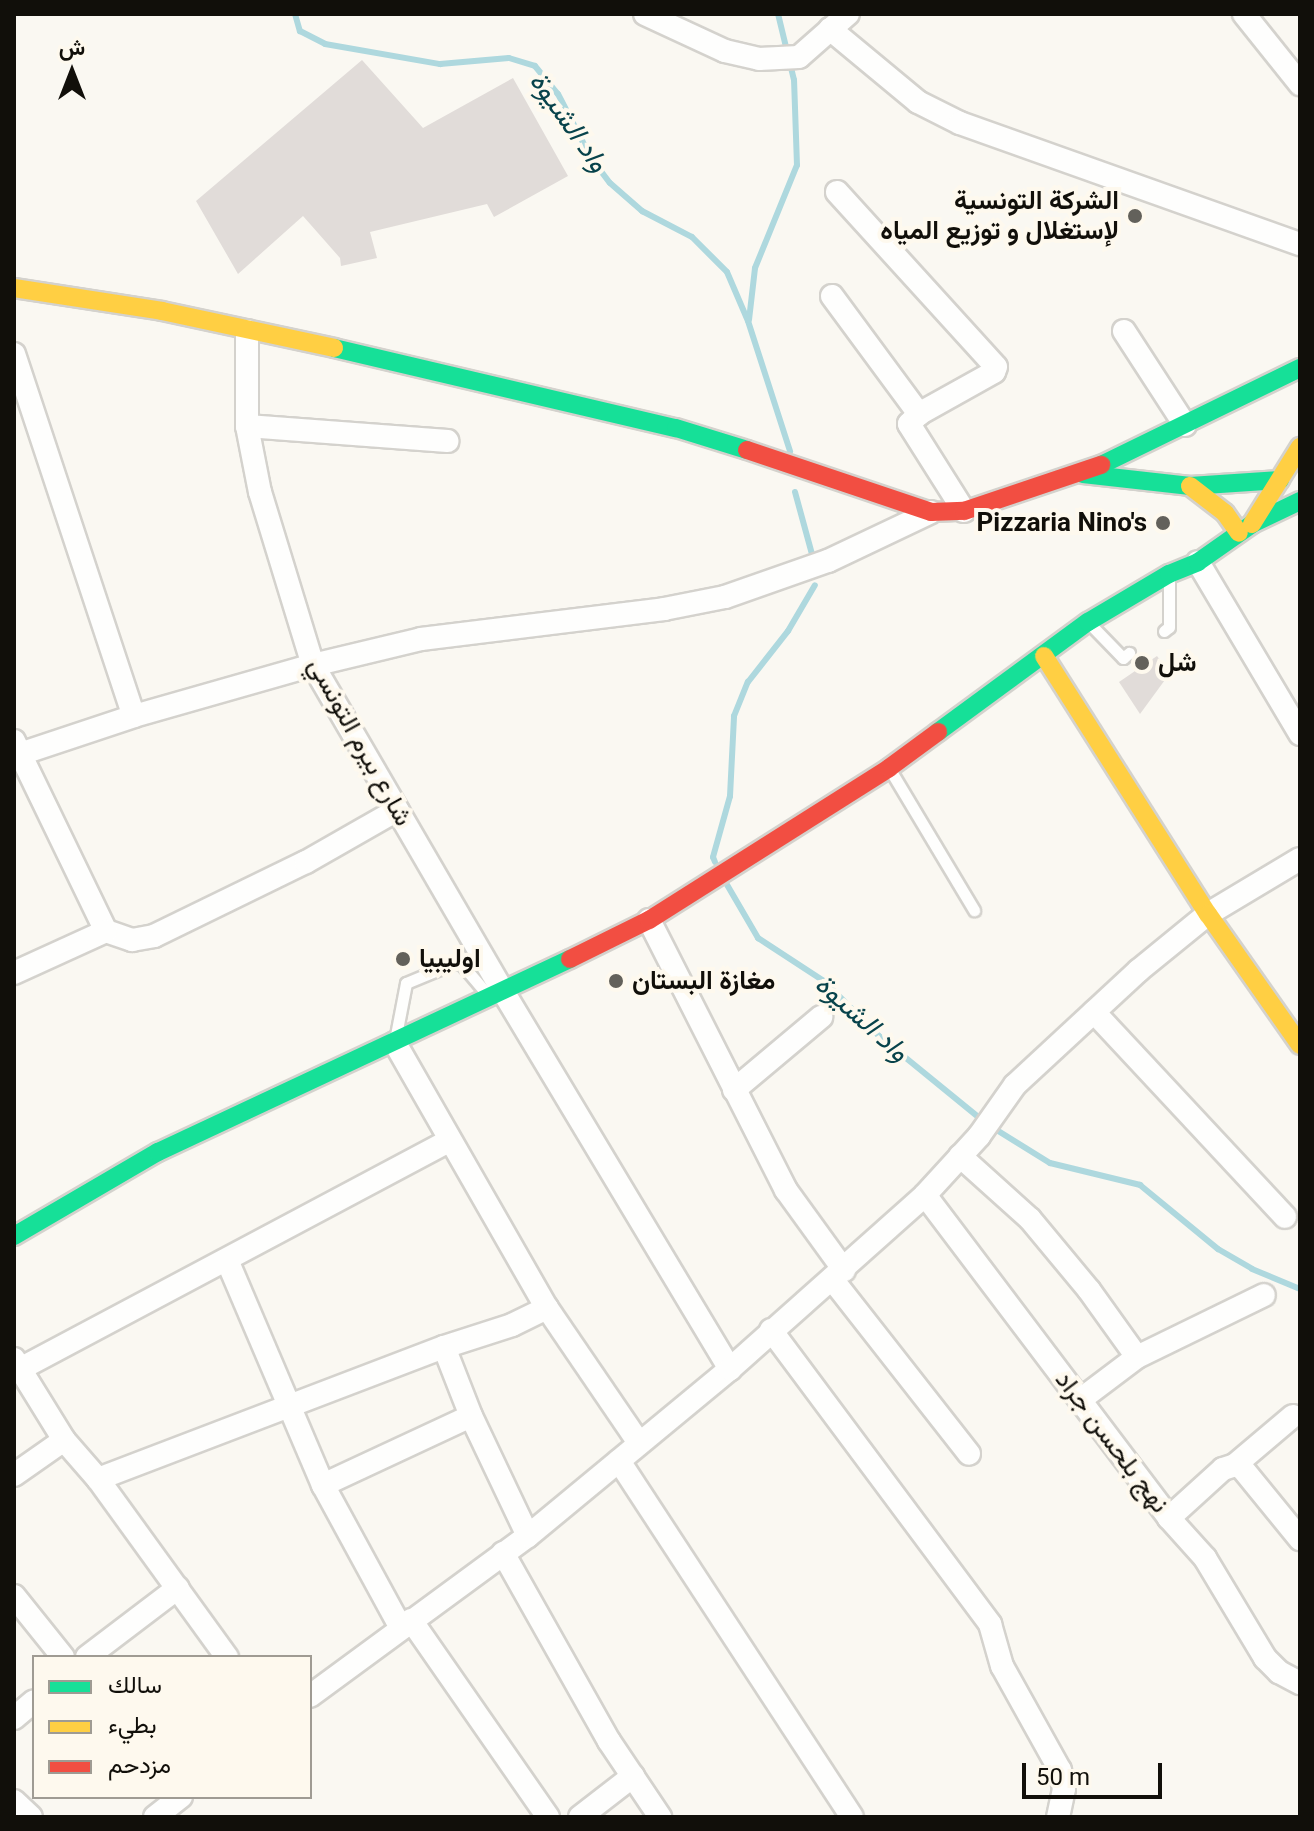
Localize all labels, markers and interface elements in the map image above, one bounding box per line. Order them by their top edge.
north arrow [32,32,112,112]
text: ش [59,35,85,60]
water label: واد الشيوة [522,65,616,179]
place label: الشركة التونسية لإستغلال و توزيع المياه [880,185,1119,246]
marker: الشركة التونسية لإستغلال و توزيع المياه [1126,207,1144,225]
place label: Pizzaria Nino's [977,507,1147,539]
marker: Pizzaria Nino's [1154,514,1172,532]
place label: شل [1158,647,1196,679]
street label: شارع بيرم التونسي [301,653,419,831]
marker: شل [1133,654,1151,672]
place label: اوليبيا [419,943,481,975]
marker: اوليبيا [394,950,412,968]
place label: مغازة البستان [632,965,775,997]
water label: واد الشيوة [808,967,916,1069]
marker: مغازة البستان [607,972,625,990]
street label: نهج بلحسن جراد [1048,1365,1176,1519]
legend [32,1655,312,1799]
text: سالك [108,1671,162,1699]
text: بطيء [108,1711,157,1739]
scale bar [1026,1747,1166,1797]
text: مزدحم [108,1751,171,1779]
text: 50 m [1036,1763,1090,1791]

